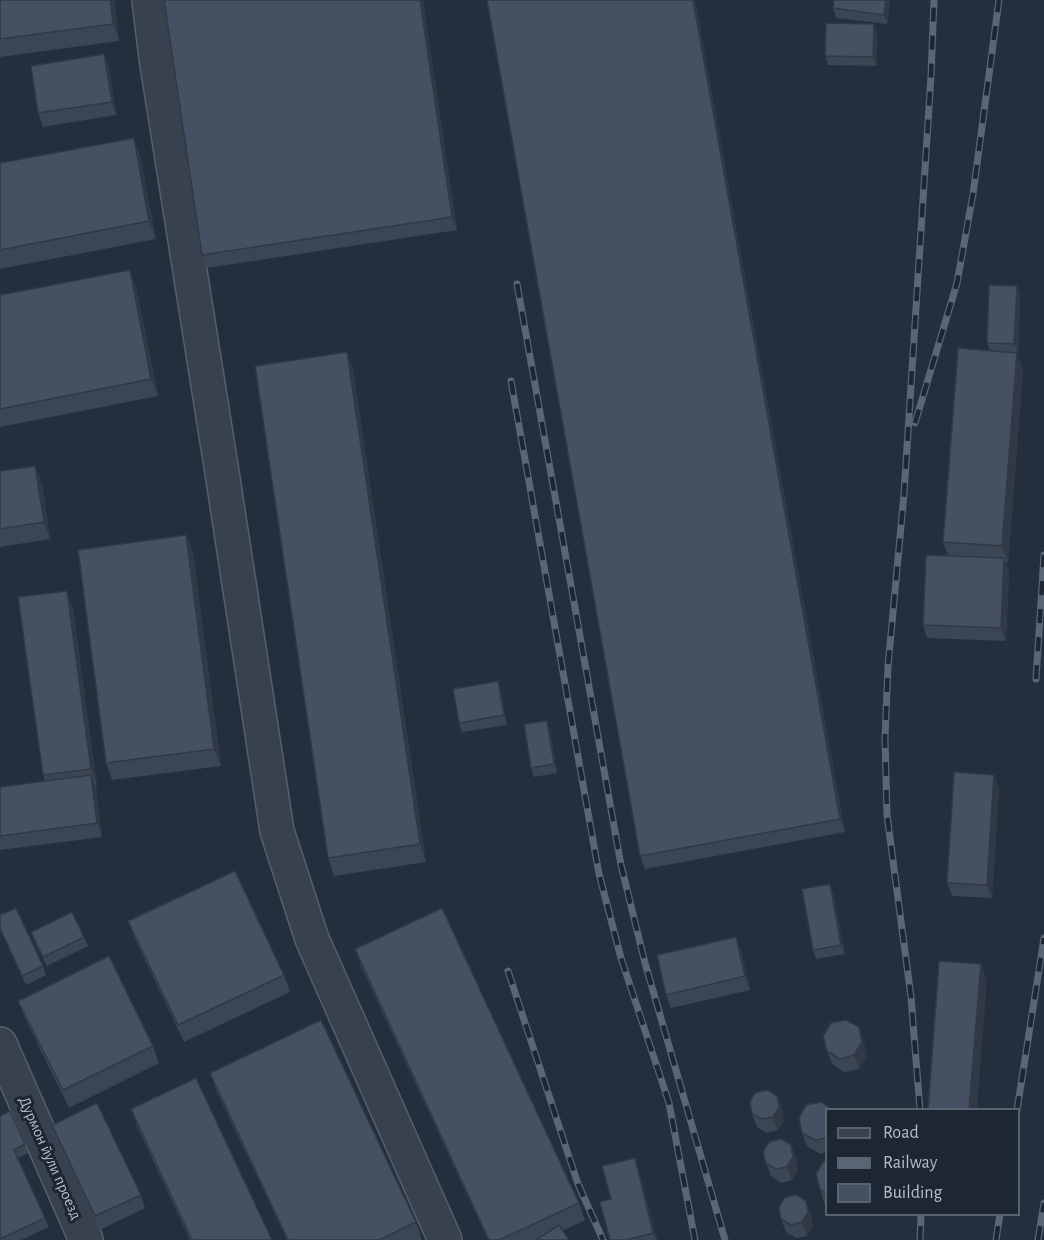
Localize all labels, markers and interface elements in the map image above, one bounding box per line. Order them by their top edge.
street label: Дурмон йули проезд [14,1094,86,1222]
legend [825,1108,1020,1216]
text: Road [883,1124,919,1142]
text: Railway [883,1154,937,1172]
text: Building [883,1184,942,1202]

